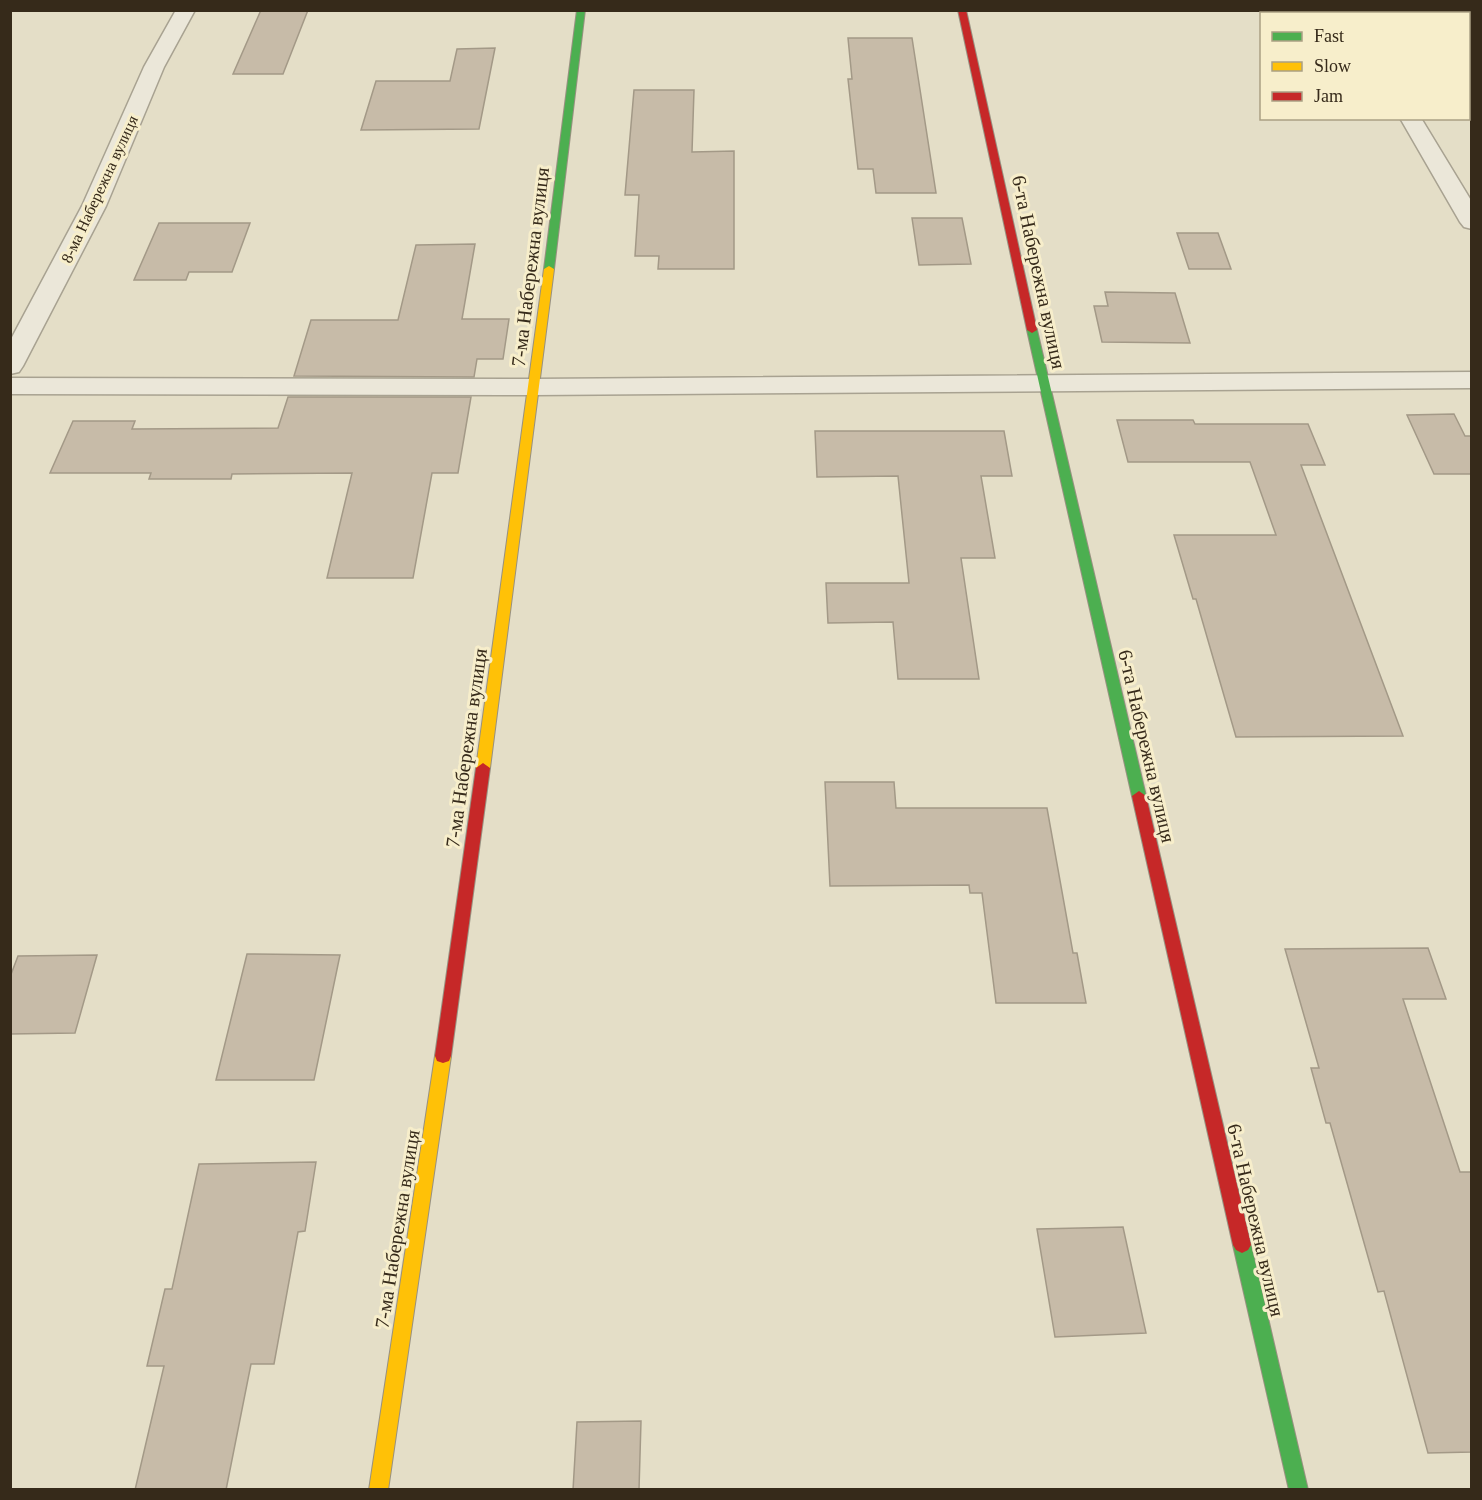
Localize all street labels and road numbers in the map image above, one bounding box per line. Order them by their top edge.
street label: 8-ма Набережна вулиця [58,112,142,266]
street label: 7-ма Набережна вулиця [507,166,554,368]
street label: 6-та Набережна вулиця [1007,173,1070,371]
street label: 7-ма Набережна вулиця [441,647,492,849]
street label: 6-та Набережна вулиця [1113,647,1180,845]
street label: 6-та Набережна вулиця [1222,1121,1289,1319]
street label: 7-ма Набережна вулиця [370,1128,425,1330]

